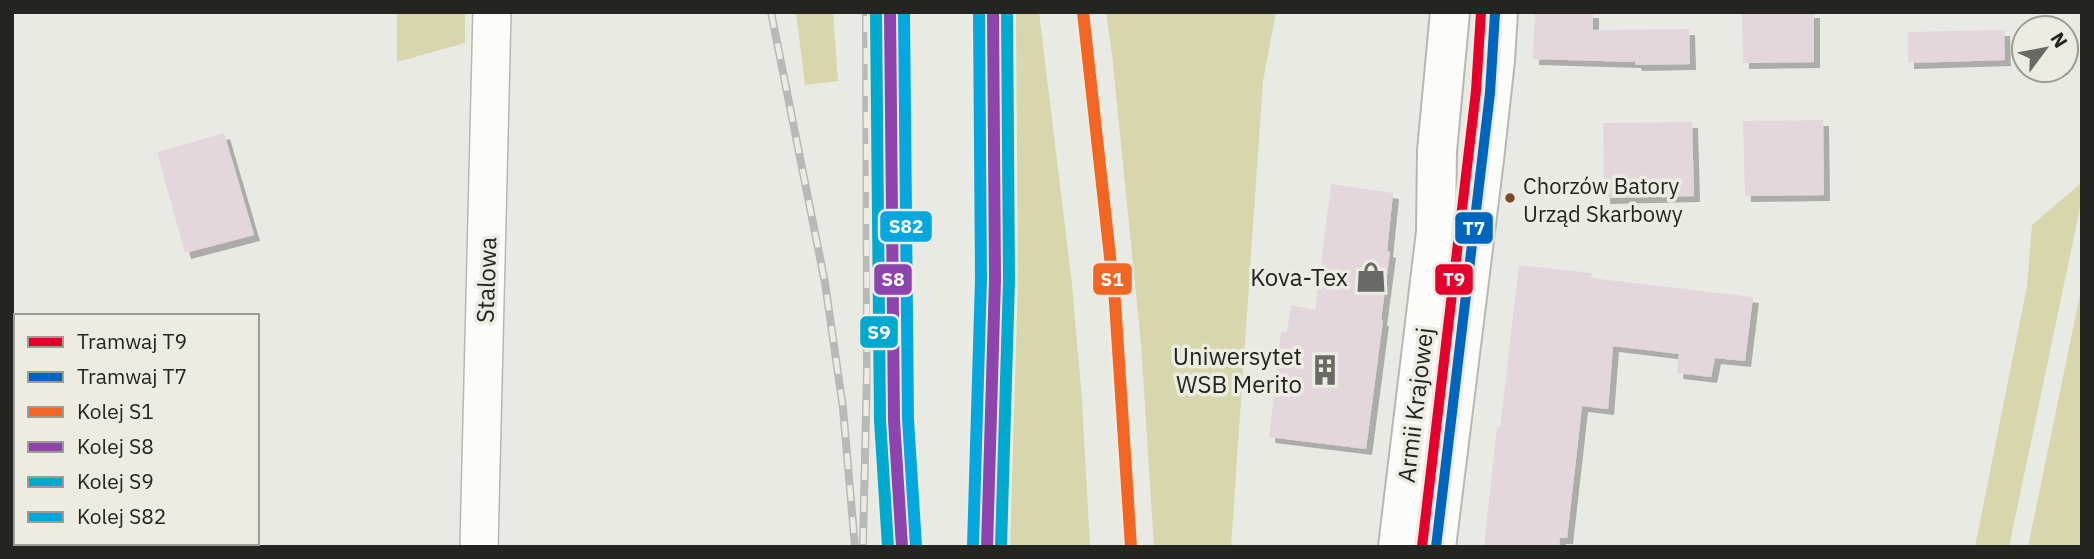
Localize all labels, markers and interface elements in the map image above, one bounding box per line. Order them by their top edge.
north arrow [2010,14,2080,84]
text: N [2046,28,2073,52]
place label: Chorzów Batory Urząd Skarbowy [1523,171,1683,228]
marker: Chorzów Batory Urząd Skarbowy [1503,191,1517,205]
line badge: S82 [879,210,933,243]
line badge: T7 [1454,211,1494,245]
text: S82 [889,214,923,238]
text: T7 [1463,216,1485,240]
street label: Stalowa [469,236,503,324]
shop icon: Kova-Tex [1354,260,1388,294]
place label: Kova-Tex [1250,261,1348,293]
line badge: S1 [1092,262,1133,296]
line badge: S8 [873,263,913,296]
line badge: T9 [1434,263,1474,296]
text: S8 [881,267,905,291]
text: S1 [1100,267,1124,291]
text: T9 [1443,267,1465,291]
legend [14,314,259,545]
line badge: S9 [859,315,899,349]
text: S9 [867,320,891,344]
street label: Armii Krajowej [1390,326,1440,484]
text: Tramwaj T9 [77,327,187,355]
place label: Uniwersytet WSB Merito [1173,340,1302,400]
building icon: Uniwersytet WSB Merito [1308,353,1342,387]
text: Tramwaj T7 [77,362,187,390]
text: Kolej S1 [77,397,154,425]
text: Kolej S8 [77,432,154,460]
text: Kolej S9 [77,467,154,495]
text: Kolej S82 [77,502,166,530]

